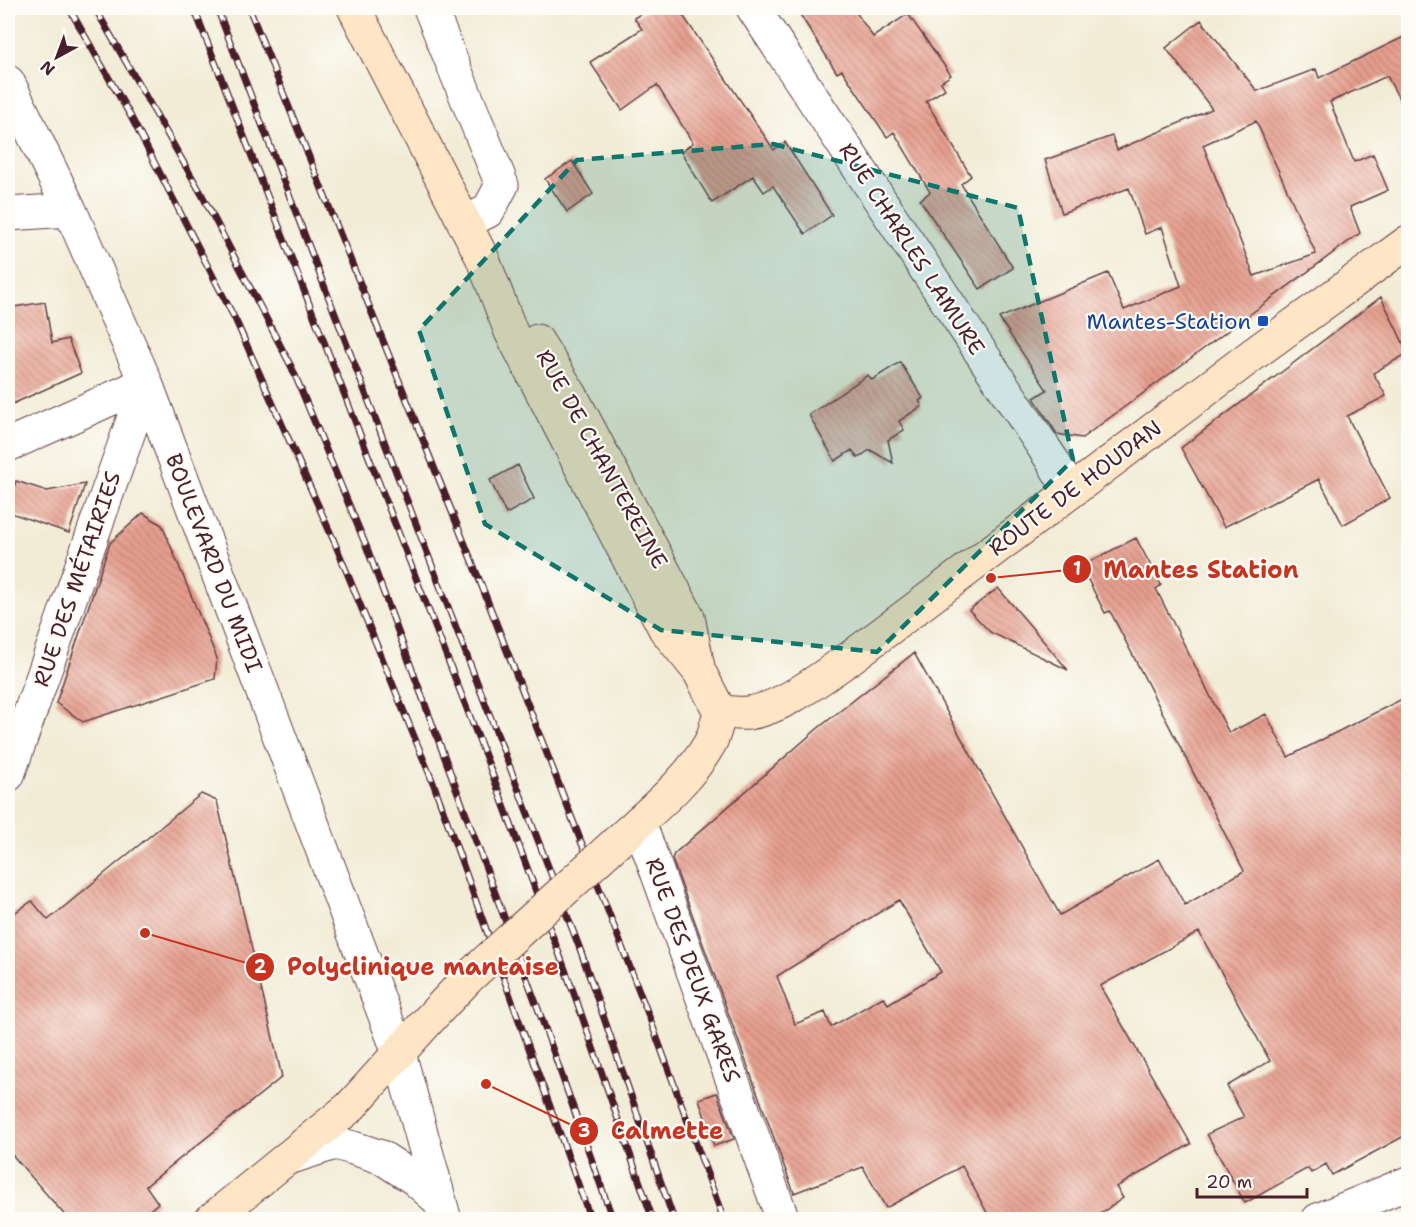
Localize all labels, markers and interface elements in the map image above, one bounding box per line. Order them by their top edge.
north arrow [27,27,87,87]
text: N [36,56,59,80]
street label: RUE CHARLES LAMURE [832,137,992,361]
place label: Mantes-Station [1087,307,1251,336]
marker: Mantes-Station [1256,314,1270,328]
street label: RUE DE CHANTEREINE [530,344,674,574]
street label: ROUTE DE HOUDAN [983,413,1167,563]
street label: BOULEVARD DU MIDI [159,449,269,677]
street label: RUE DES MÉTAIRIES [27,468,127,690]
callout: Mantes Station [1062,548,1311,590]
text: Mantes Station [1103,554,1299,586]
text: 1 [1073,557,1081,581]
street label: RUE DES DEUX GARES [639,854,747,1086]
callout: Polyclinique mantaise [245,946,571,988]
text: Polyclinique mantaise [287,951,559,983]
text: 2 [254,955,267,979]
callout: Calmette [569,1110,736,1152]
text: Calmette [611,1115,723,1147]
text: 3 [578,1119,590,1143]
scale bar [1197,1161,1306,1199]
text: 20 m [1206,1170,1252,1194]

